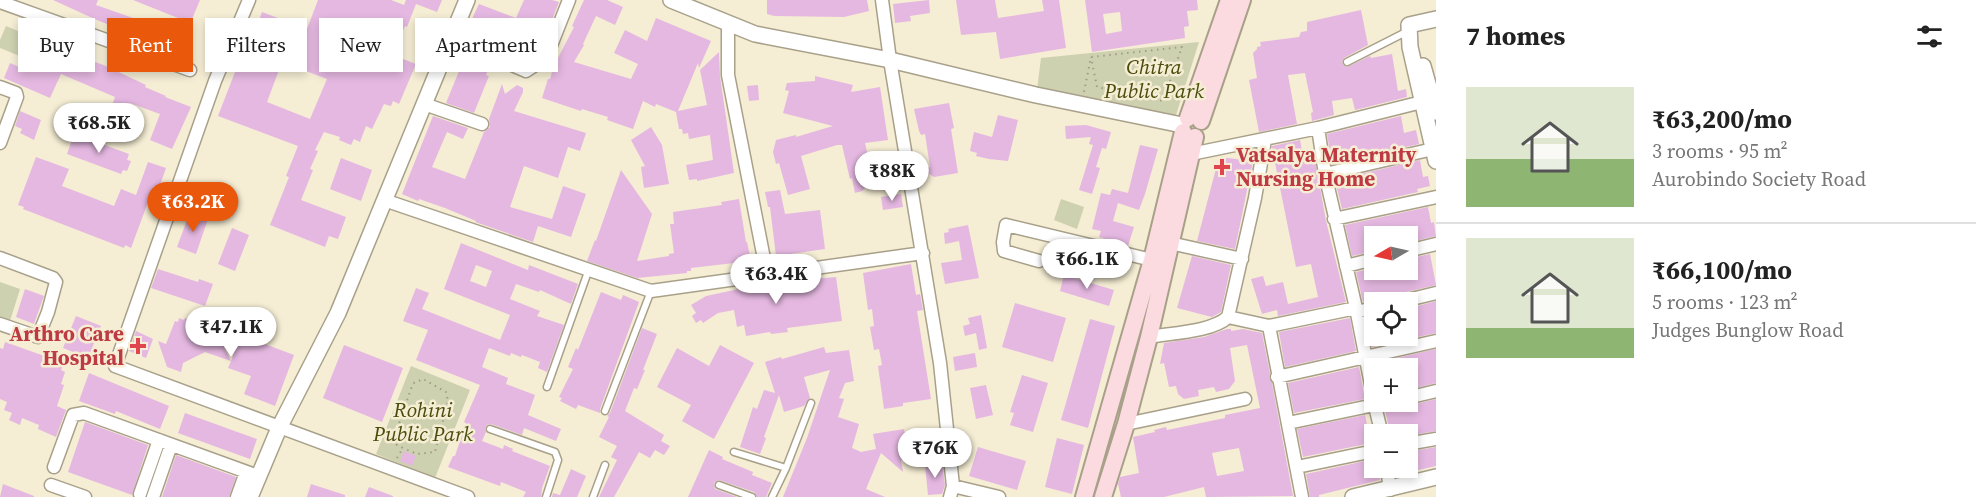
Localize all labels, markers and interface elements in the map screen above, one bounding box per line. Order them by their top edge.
chip: Buy [18,18,95,72]
chip: Rent [107,18,193,72]
chip: Filters [205,18,307,72]
chip: New [319,18,403,72]
chip: Apartment [415,18,558,72]
text: 7 homes [1466,18,1565,54]
icon: filters [1913,20,1946,53]
park label: Chitra Public Park [1103,52,1204,105]
text: ₹63,200/mo [1652,101,1792,137]
pin: ₹68.5K [50,103,148,154]
text: ₹68.5K [67,108,131,136]
icon: home [1514,111,1586,183]
text: 3 rooms · 95 m² [1652,137,1788,165]
place label: Vatsalya Maternity Nursing Home [1236,140,1417,193]
pin: ₹88K [856,151,928,202]
text: ₹88K [869,156,915,184]
marker: Vatsalya Maternity Nursing Home [1213,158,1231,176]
text: Aurobindo Society Road [1652,165,1866,193]
pin: ₹63.2K [144,182,242,233]
text: ₹63.2K [161,187,225,215]
north arrow [1364,226,1418,280]
map controls [1364,226,1418,478]
pin: ₹66.1K [1038,239,1136,290]
text: ₹66.1K [1055,244,1119,272]
text: ₹66,100/mo [1652,252,1792,288]
pin: ₹63.4K [727,254,825,305]
text: ₹63.4K [744,259,808,287]
icon: home [1514,262,1586,334]
text: 5 rooms · 123 m² [1652,288,1798,316]
button: locate [1364,292,1418,346]
pin: ₹47.1K [182,307,280,358]
text: ₹47.1K [199,312,263,340]
text: Judges Bunglow Road [1652,316,1844,344]
place label: Arthro Care Hospital [9,319,124,372]
marker: Arthro Care Hospital [129,337,147,355]
button: + [1364,358,1418,412]
park label: Rohini Public Park [372,395,473,448]
button: − [1364,424,1418,478]
pin: ₹76K [899,428,971,479]
text: ₹76K [912,433,958,461]

